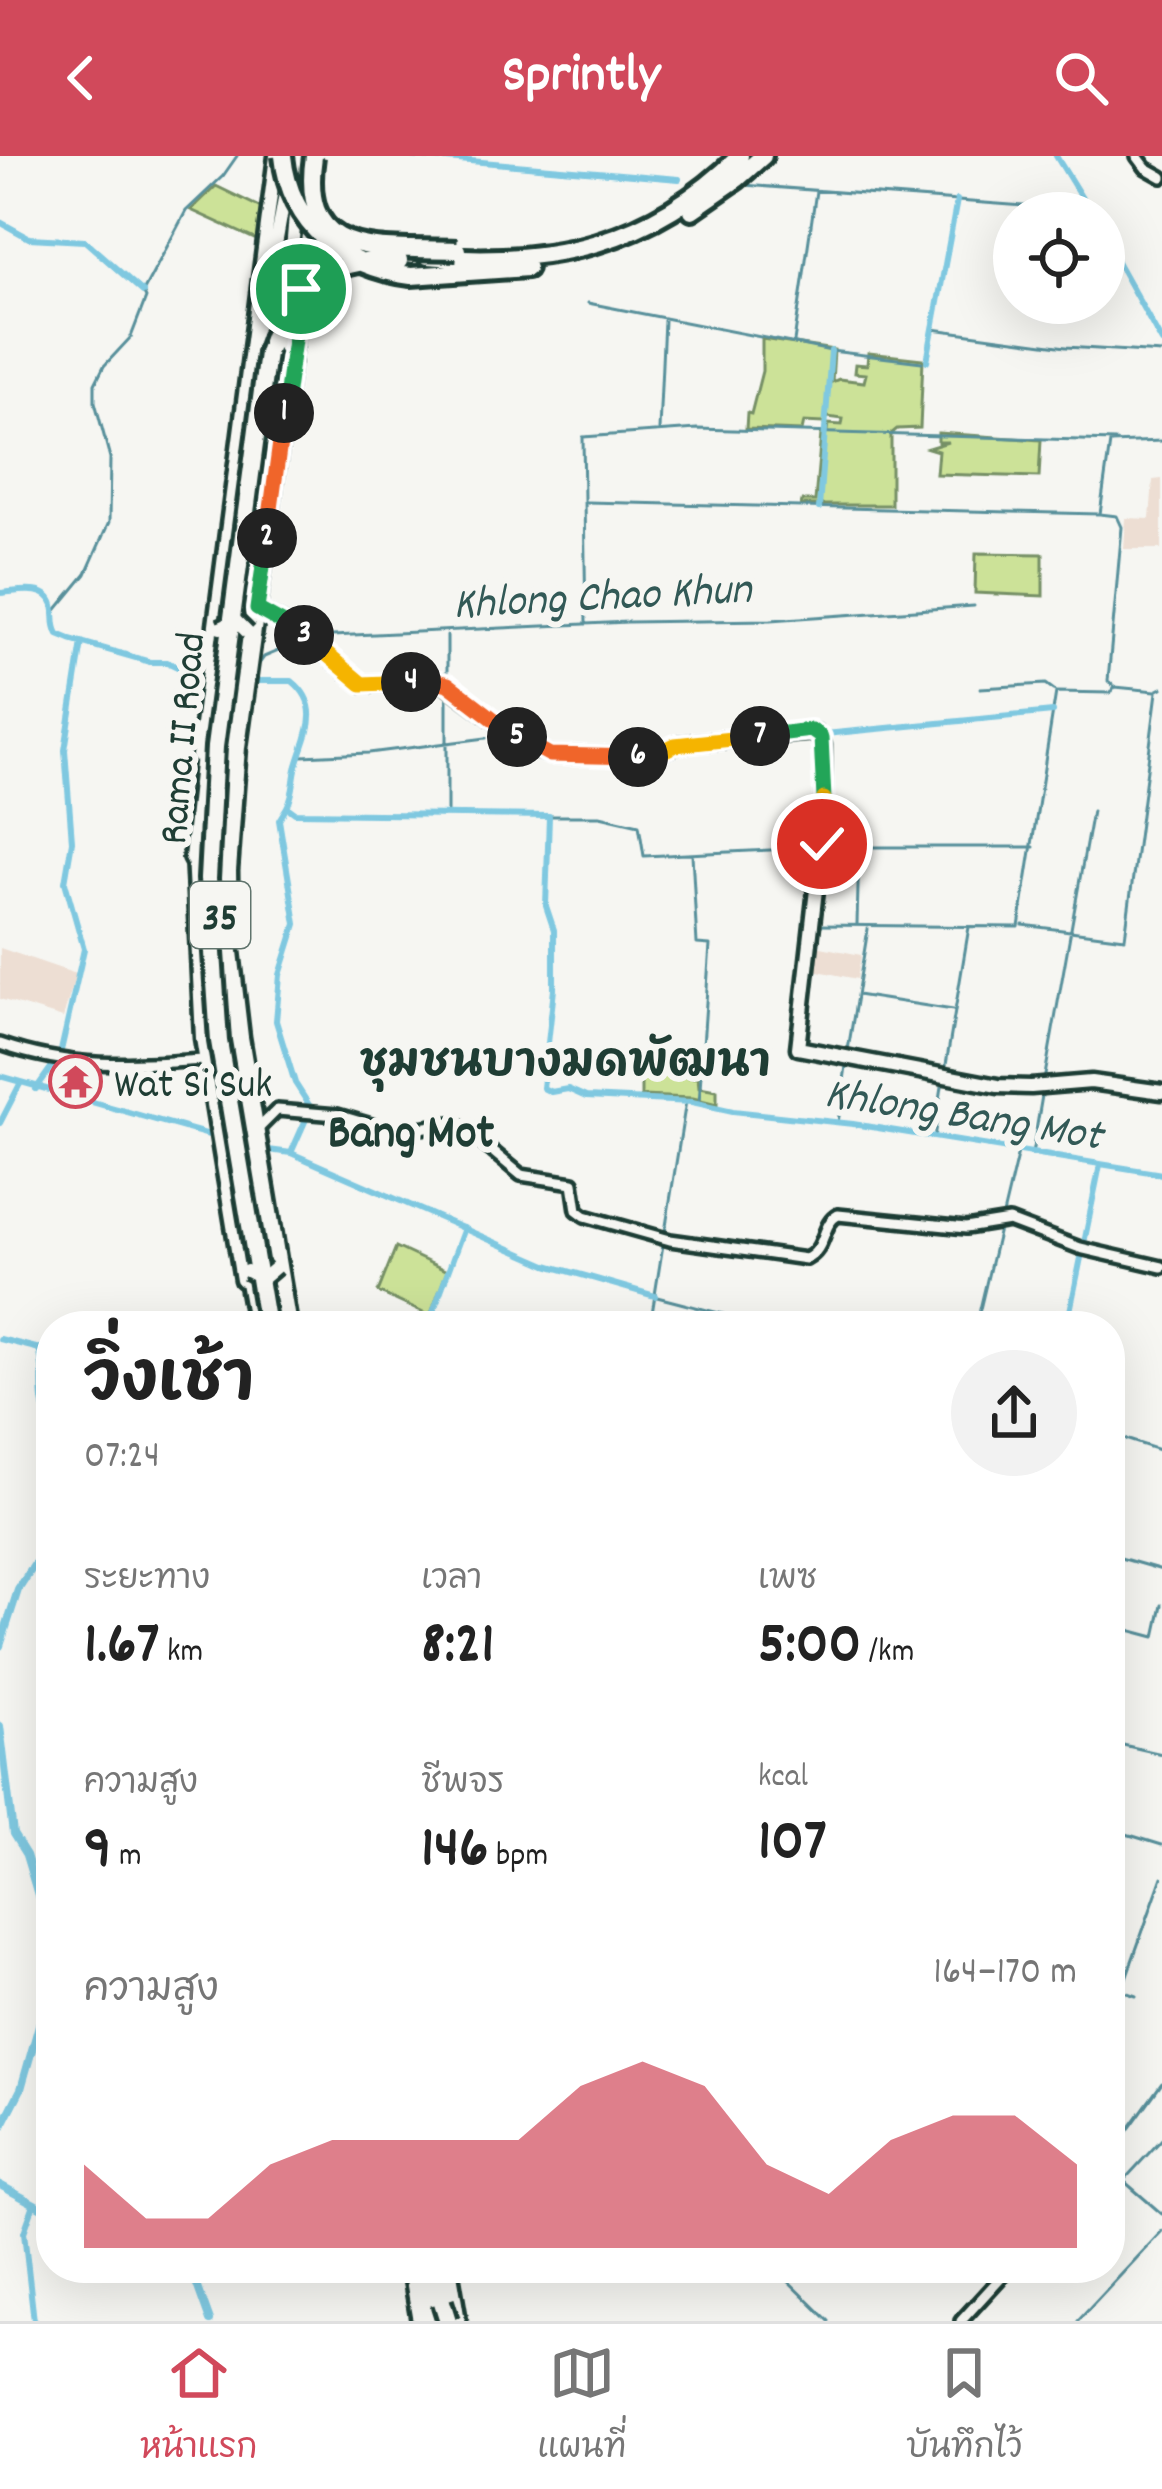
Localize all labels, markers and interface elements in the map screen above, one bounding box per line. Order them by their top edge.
text: Sprintly [502,40,660,117]
icon: back [48,45,114,111]
icon: search [1048,45,1114,111]
map controls [993,192,1125,324]
button: locate [993,192,1125,324]
pin [250,238,352,340]
icon: arrive [268,256,334,322]
pin: 1 [254,383,314,443]
text: 1 [280,389,288,436]
pin: 2 [237,508,297,568]
text: 2 [260,514,274,561]
water label: Khlong Chao Khun [451,560,754,640]
pin: 3 [274,605,334,665]
text: 3 [297,611,311,658]
street label: Rama II Road [147,630,225,847]
pin: 4 [381,652,441,712]
text: 4 [404,658,418,705]
pin: 7 [730,706,790,766]
pin: 5 [487,707,547,767]
text: 7 [754,712,766,759]
text: 5 [509,713,525,760]
pin: 6 [608,727,668,787]
text: 6 [630,733,646,780]
pin [771,793,873,895]
icon: check [789,811,855,877]
road number: 35 [190,882,250,948]
district label: ชุมชนบางมดพัฒนา [360,1033,771,1098]
temple icon: Wat Si Suk [47,1053,103,1109]
place label: Wat Si Suk [114,1058,273,1118]
water label: Khlong Bang Mot [820,1064,1110,1172]
district label: Bang Mot [328,1102,495,1171]
text: วิ่งเช้า [84,1339,254,1433]
button: share [951,1350,1077,1476]
text: 07:24 [84,1431,160,1486]
text: ระยะทาง [84,1558,210,1605]
text: เวลา [421,1558,482,1605]
text: เพซ [758,1558,817,1605]
text: 1.67 [84,1605,159,1691]
text: 8:21 [421,1605,494,1691]
text: 5:00 [758,1605,861,1691]
text: km [159,1630,203,1677]
text: /km [861,1630,914,1677]
text: kcal [758,1755,808,1802]
text: ความสูง [84,1762,198,1809]
text: ชีพจร [421,1762,504,1809]
text: 107 [758,1802,827,1888]
text: 9 [84,1809,111,1895]
text: 146 [421,1809,488,1895]
text: m [111,1834,142,1881]
text: bpm [488,1834,548,1881]
text: 164–170 m [933,1947,1077,2002]
text: ความสูง [84,1965,219,2020]
tab: หน้าแรก [140,2340,258,2474]
tab: แผนที่ [537,2340,626,2474]
tab: บันทึกไว้ [906,2340,1022,2474]

